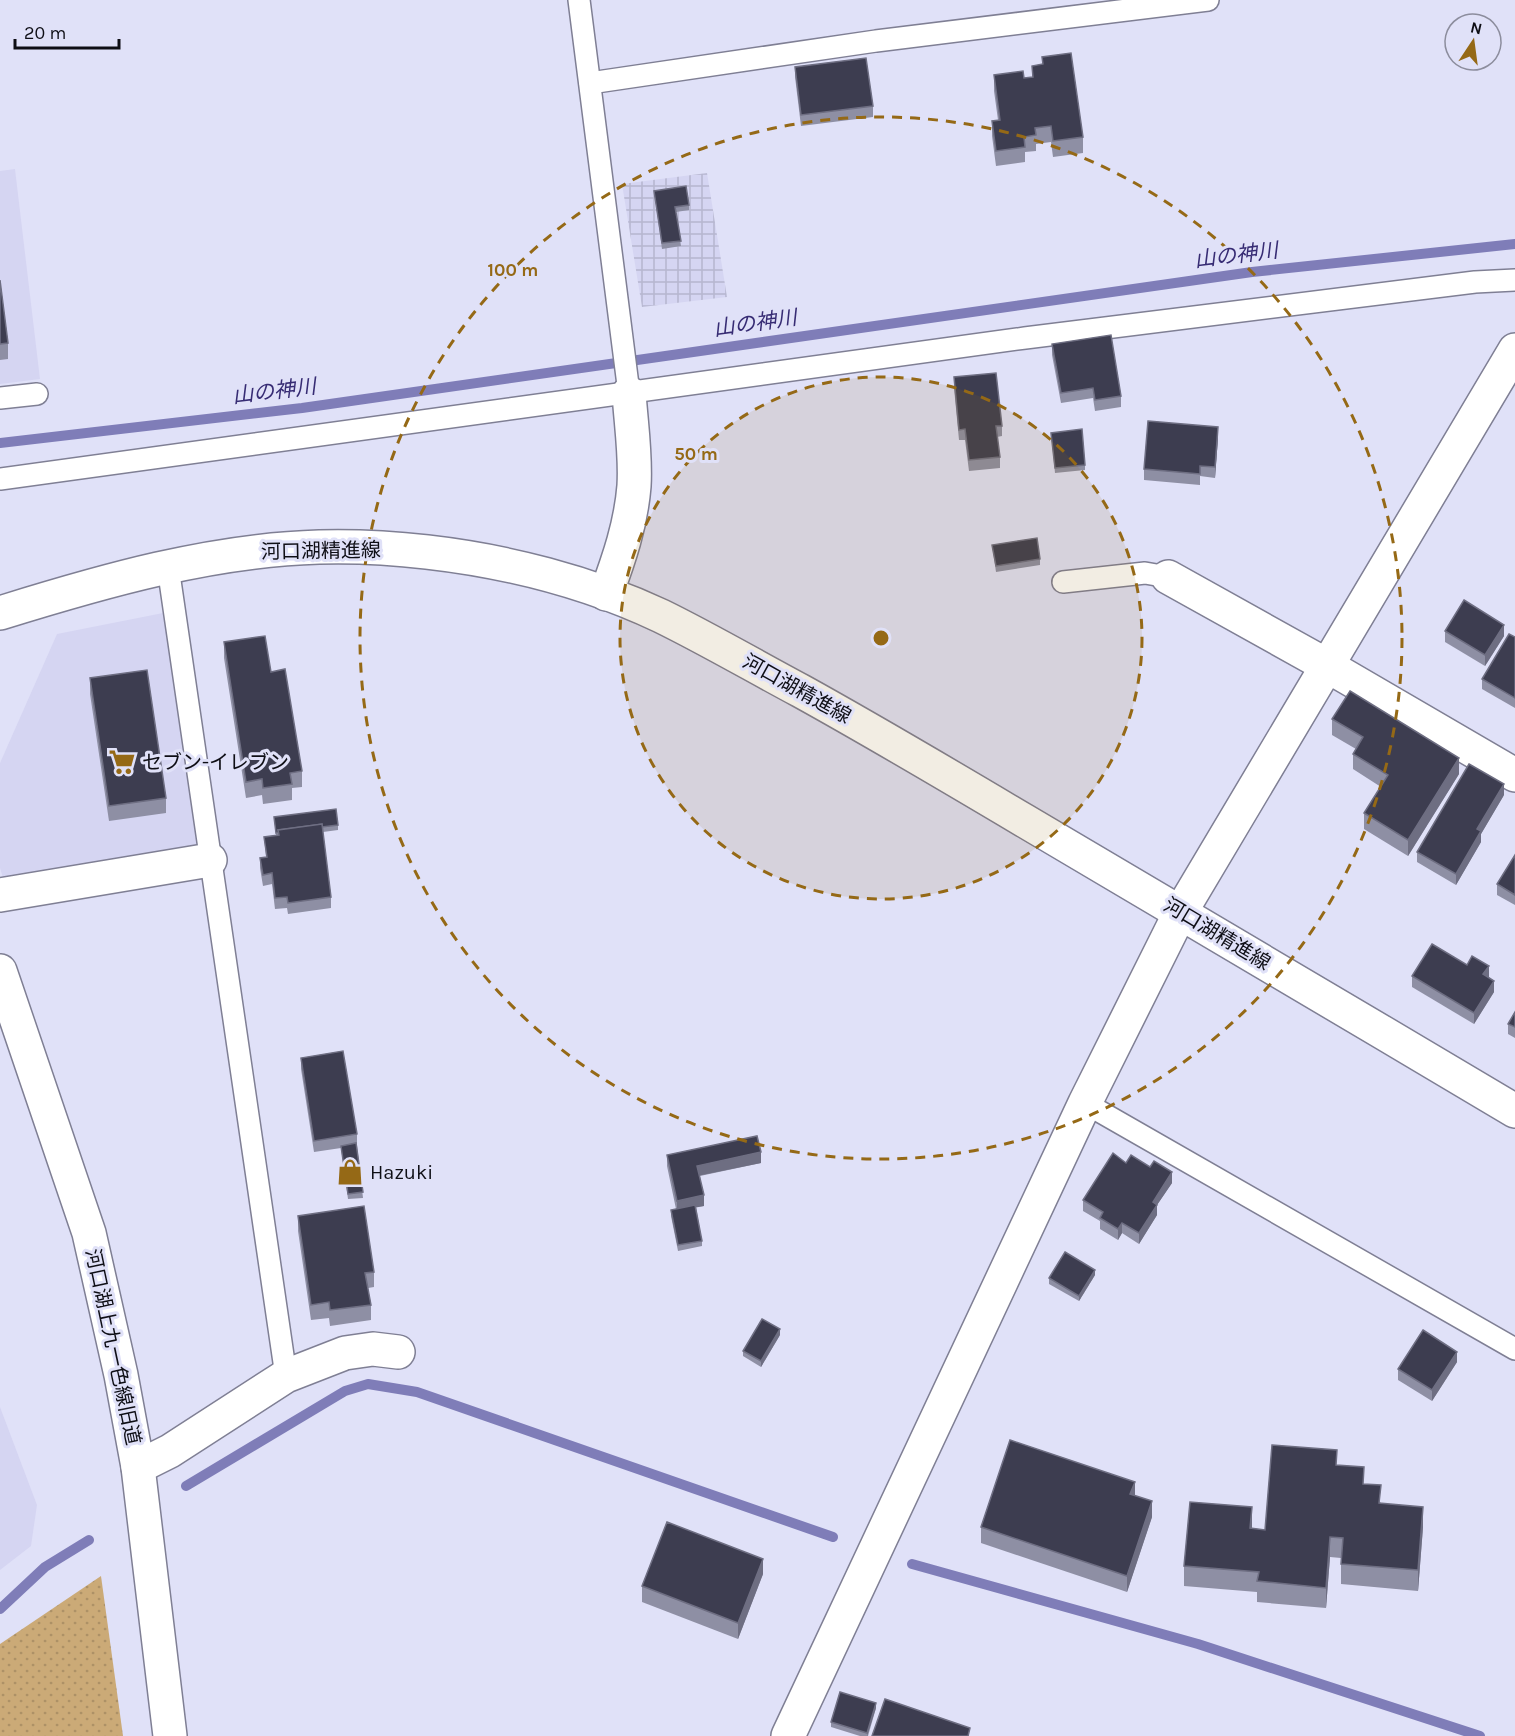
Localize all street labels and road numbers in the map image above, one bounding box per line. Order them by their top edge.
street label: 河口湖精進線 [261,538,381,564]
street label: 河口湖精進線 [739,650,855,728]
street label: 河口湖精進線 [1160,893,1274,975]
street label: 河口湖上九一色線旧道 [81,1247,145,1447]

